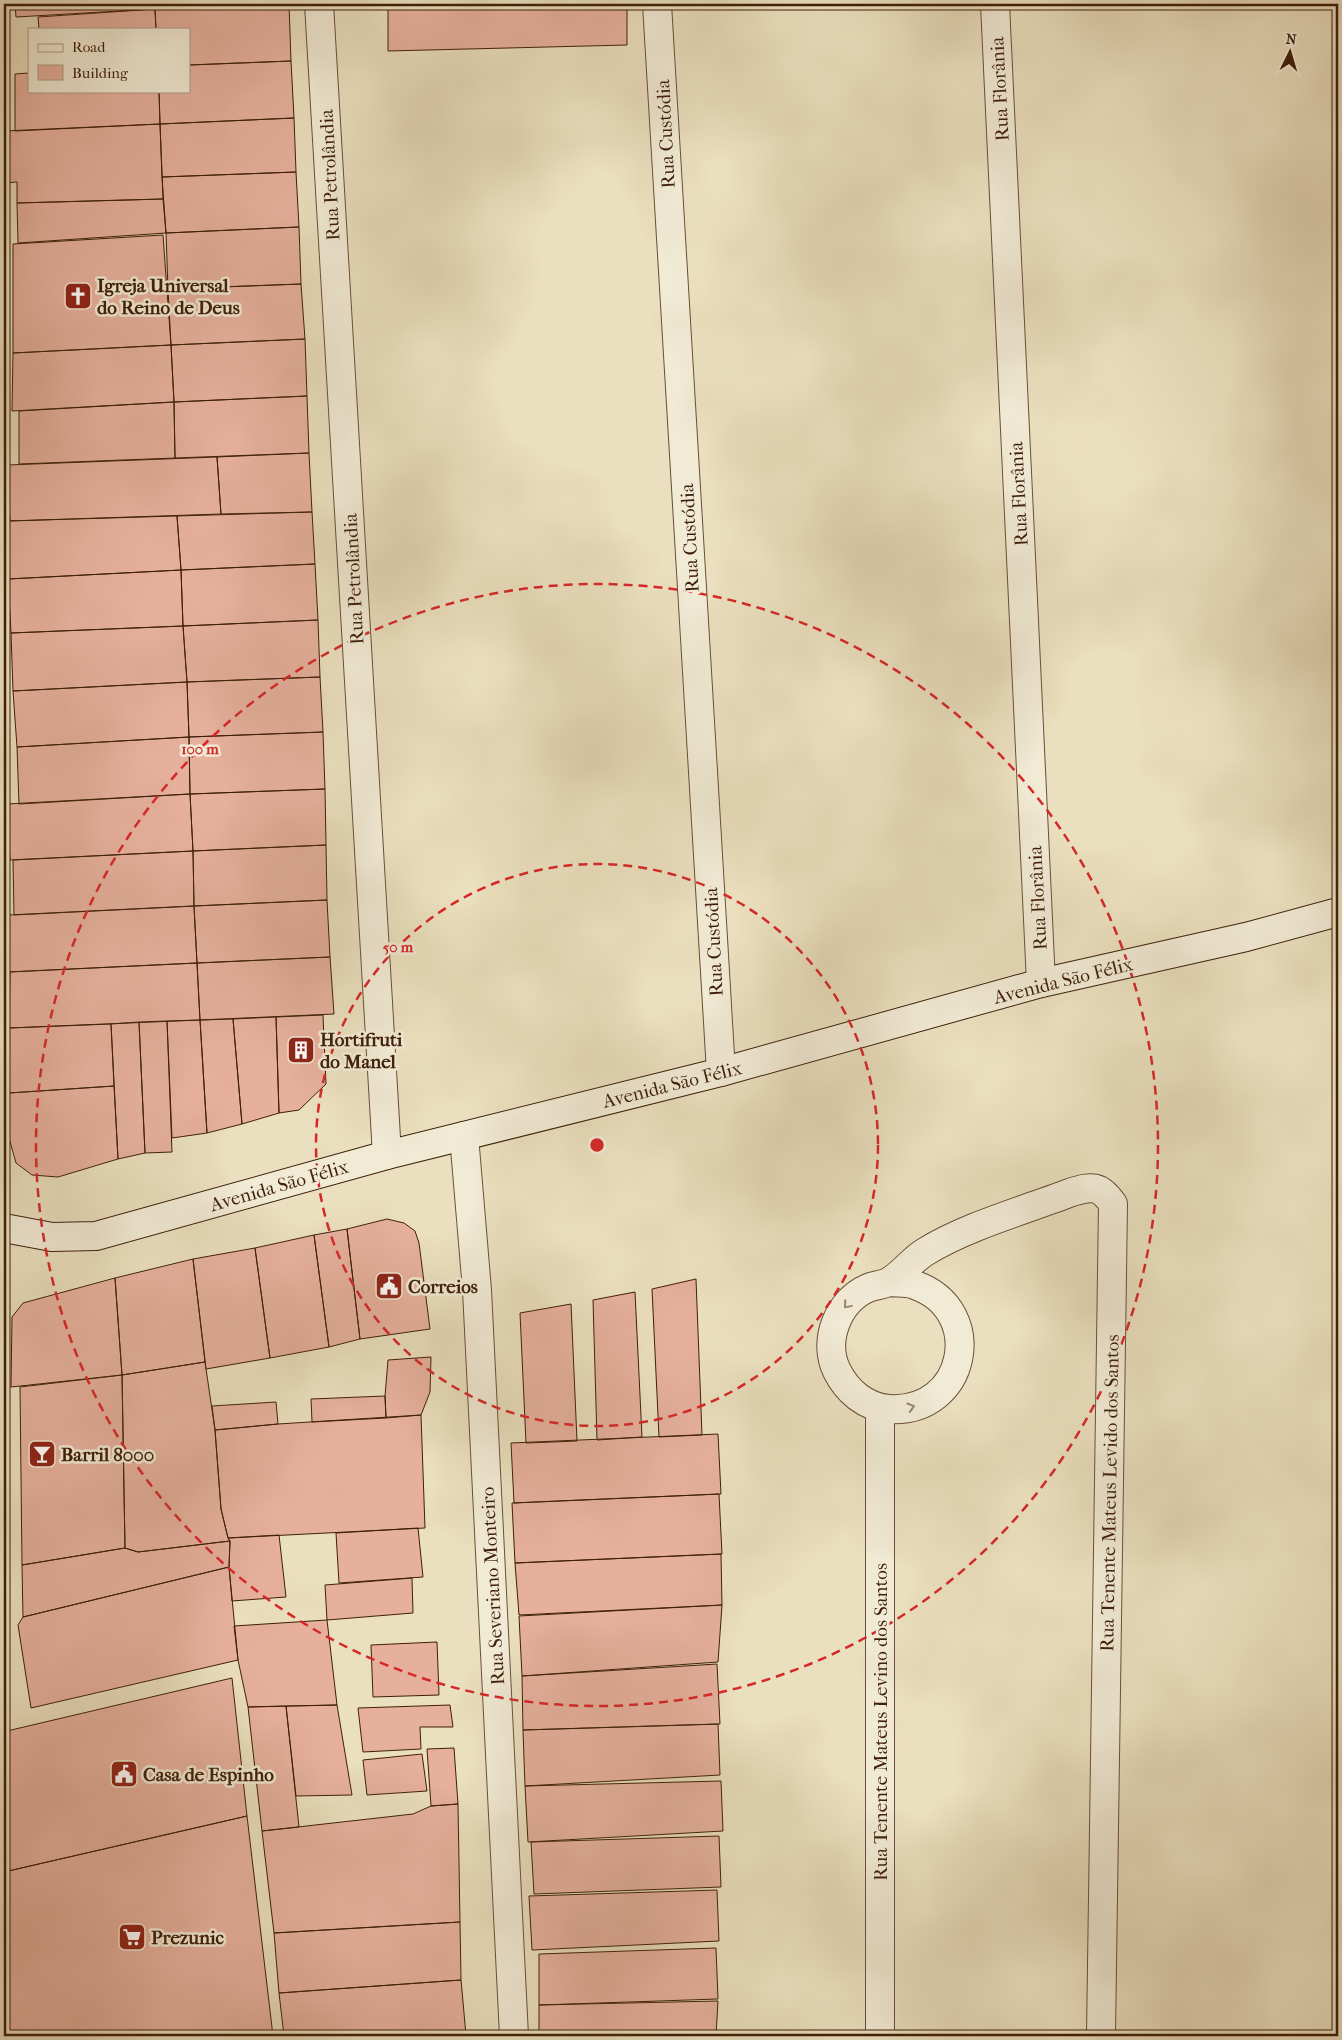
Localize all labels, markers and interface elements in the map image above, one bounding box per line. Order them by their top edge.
legend [28,28,190,92]
north arrow [1264,28,1314,78]
text: N [1285,31,1297,49]
street label: Rua Florânia [986,36,1014,142]
text: Road [72,38,106,56]
text: Building [72,64,129,82]
street label: Rua Custódia [652,79,680,189]
street label: Rua Petrolândia [316,109,344,241]
place label: Igreja Universal do Reino de Deus [97,275,240,319]
church icon: Igreja Universal do Reino de Deus [63,281,93,311]
street label: Rua Florânia [1005,441,1033,547]
street label: Rua Custódia [676,483,704,593]
street label: Rua Petrolândia [340,513,368,645]
text: 100 m [181,740,219,758]
street label: Rua Florânia [1024,845,1052,951]
street label: Rua Custódia [700,887,728,997]
text: 50 m [383,938,414,956]
street label: Avenida São Félix [990,953,1135,1009]
place label: Hortifruti do Manel [320,1029,403,1073]
building icon: Hortifruti do Manel [286,1035,316,1065]
street label: Avenida São Félix [599,1057,744,1113]
centre of rings [588,1136,606,1154]
street label: Avenida São Félix [207,1156,351,1216]
public building icon: Correios [374,1271,404,1301]
place label: Correios [408,1276,478,1298]
one-way arrow [845,1299,853,1308]
street label: Rua Tenente Mateus Levido dos Santos [1096,1334,1124,1652]
one-way arrow [907,1403,915,1413]
bar icon: Barril 8000 [27,1439,57,1469]
place label: Barril 8000 [61,1444,154,1466]
street label: Rua Severiano Monteiro [477,1486,509,1686]
street label: Rua Tenente Mateus Levino dos Santos [870,1563,892,1881]
public building icon: Casa de Espinho [109,1759,139,1789]
place label: Casa de Espinho [143,1764,274,1786]
supermarket icon: Prezunic [117,1922,147,1952]
place label: Prezunic [151,1927,224,1949]

